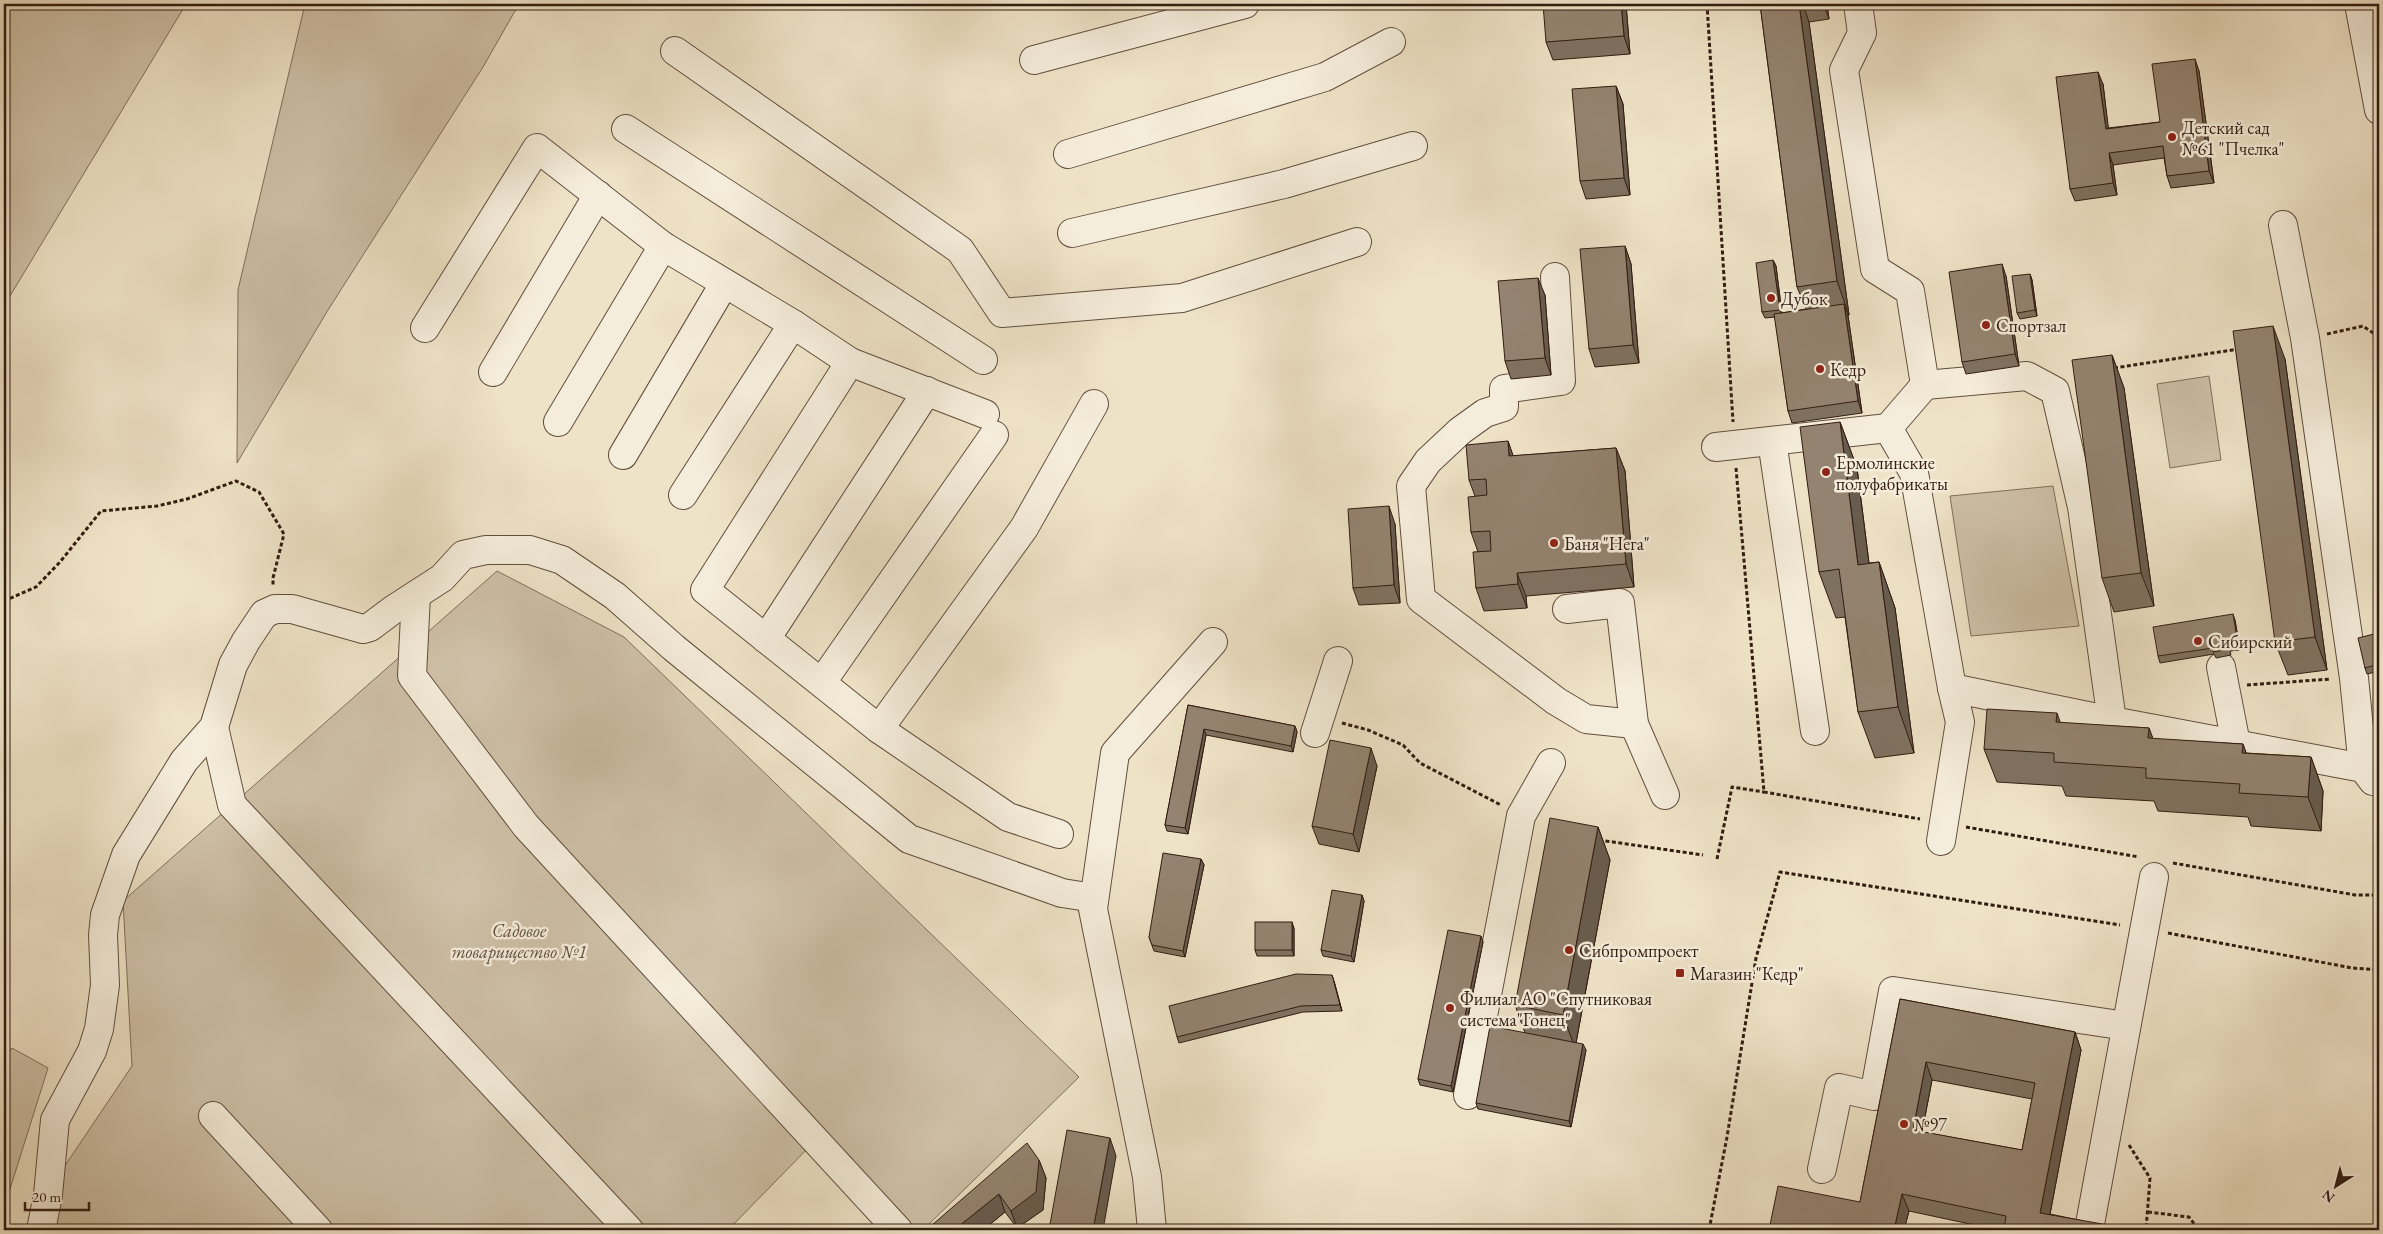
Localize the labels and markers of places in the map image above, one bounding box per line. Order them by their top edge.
place label: Детский сад №61 "Пчелка" [2182,116,2285,160]
marker: Детский сад №61 "Пчелка" [2166,131,2178,143]
place label: Дубок [1781,287,1828,310]
marker: Дубок [1765,292,1777,304]
place label: Спортзал [1996,314,2067,337]
marker: Спортзал [1980,319,1992,331]
place label: Кедр [1830,358,1866,381]
marker: Кедр [1814,363,1826,375]
place label: Ермолинские полуфабрикаты [1836,451,1948,495]
marker: Ермолинские полуфабрикаты [1820,466,1832,478]
place label: Баня "Нега" [1564,532,1650,555]
marker: Баня "Нега" [1548,537,1560,549]
place label: Сибирский [2208,630,2293,653]
marker: Сибирский [2192,635,2204,647]
place label: Сибпромпроект [1579,939,1699,962]
marker: Сибпромпроект [1563,944,1575,956]
place label: Магазин "Кедр" [1690,962,1804,985]
marker: Магазин "Кедр" [1674,967,1686,979]
place label: Филиал АО "Спутниковая система"Гонец" [1460,987,1652,1031]
marker: Филиал АО "Спутниковая система"Гонец" [1444,1002,1456,1014]
place label: №97 [1914,1113,1947,1136]
marker: №97 [1898,1118,1910,1130]

